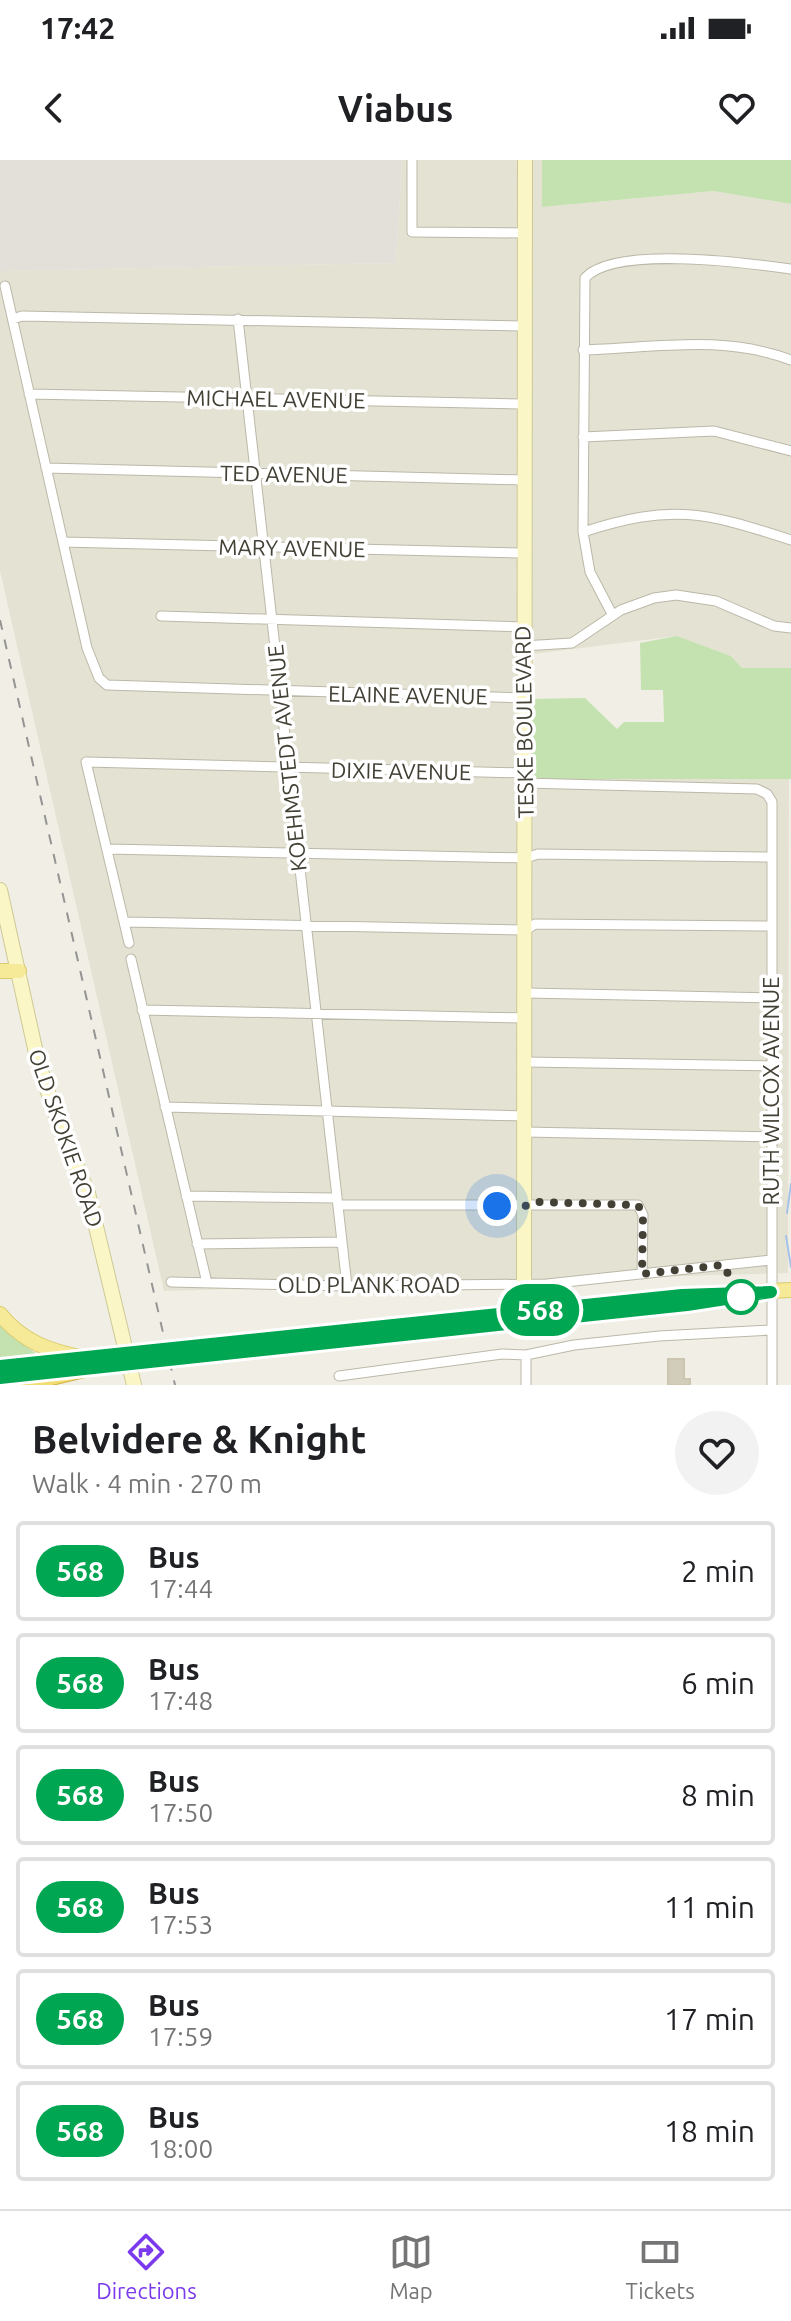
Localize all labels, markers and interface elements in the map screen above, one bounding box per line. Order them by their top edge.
text: 17:42 [40,11,115,45]
icon: back [32,86,76,130]
icon: heart [715,86,759,130]
text: Viabus [338,88,453,129]
street label: MICHAEL AVENUE [186,384,366,413]
street label: TED AVENUE [220,460,348,487]
street label: MARY AVENUE [218,534,366,561]
street label: TESKE BOULEVARD [509,625,538,819]
street label: KOEHMSTEDT AVENUE [262,644,311,873]
street label: ELAINE AVENUE [328,681,488,708]
street label: DIXIE AVENUE [331,757,471,784]
street label: RUTH WILCOX AVENUE [758,977,783,1205]
street label: OLD SKOKIE ROAD [24,1045,109,1230]
your location [477,1186,517,1226]
street label: OLD PLANK ROAD [278,1272,460,1297]
unlabelled marker [724,1280,758,1314]
line badge: 568 [494,1284,586,1336]
text: 568 [516,1294,564,1325]
button: heart [675,1411,759,1495]
text: Belvidere & Knight [32,1418,366,1460]
text: Walk · 4 min · 270 m [32,1469,262,1498]
text: Bus [148,1540,200,1574]
text: 2 min [681,1554,755,1588]
text: 568 [56,1555,104,1586]
text: 17:44 [148,1574,213,1603]
text: Bus [148,1652,200,1686]
text: 6 min [681,1666,755,1700]
text: 568 [56,1667,104,1698]
text: 17:48 [148,1686,213,1715]
text: Bus [148,1764,200,1798]
text: 8 min [681,1778,755,1812]
text: 568 [56,1779,104,1810]
text: 17:50 [148,1798,213,1827]
text: Bus [148,1876,200,1910]
text: 11 min [664,1890,755,1924]
text: 568 [56,1891,104,1922]
text: 17:53 [148,1910,213,1939]
text: Bus [148,1988,200,2022]
text: 17 min [664,2002,755,2036]
text: 568 [56,2003,104,2034]
text: 17:59 [148,2022,213,2051]
text: Bus [148,2100,200,2134]
text: 18 min [664,2114,755,2148]
text: 568 [56,2115,104,2146]
text: 18:00 [148,2134,213,2163]
tab: Directions [96,2230,197,2303]
tab: Map [389,2230,433,2303]
tab: Tickets [625,2230,695,2303]

